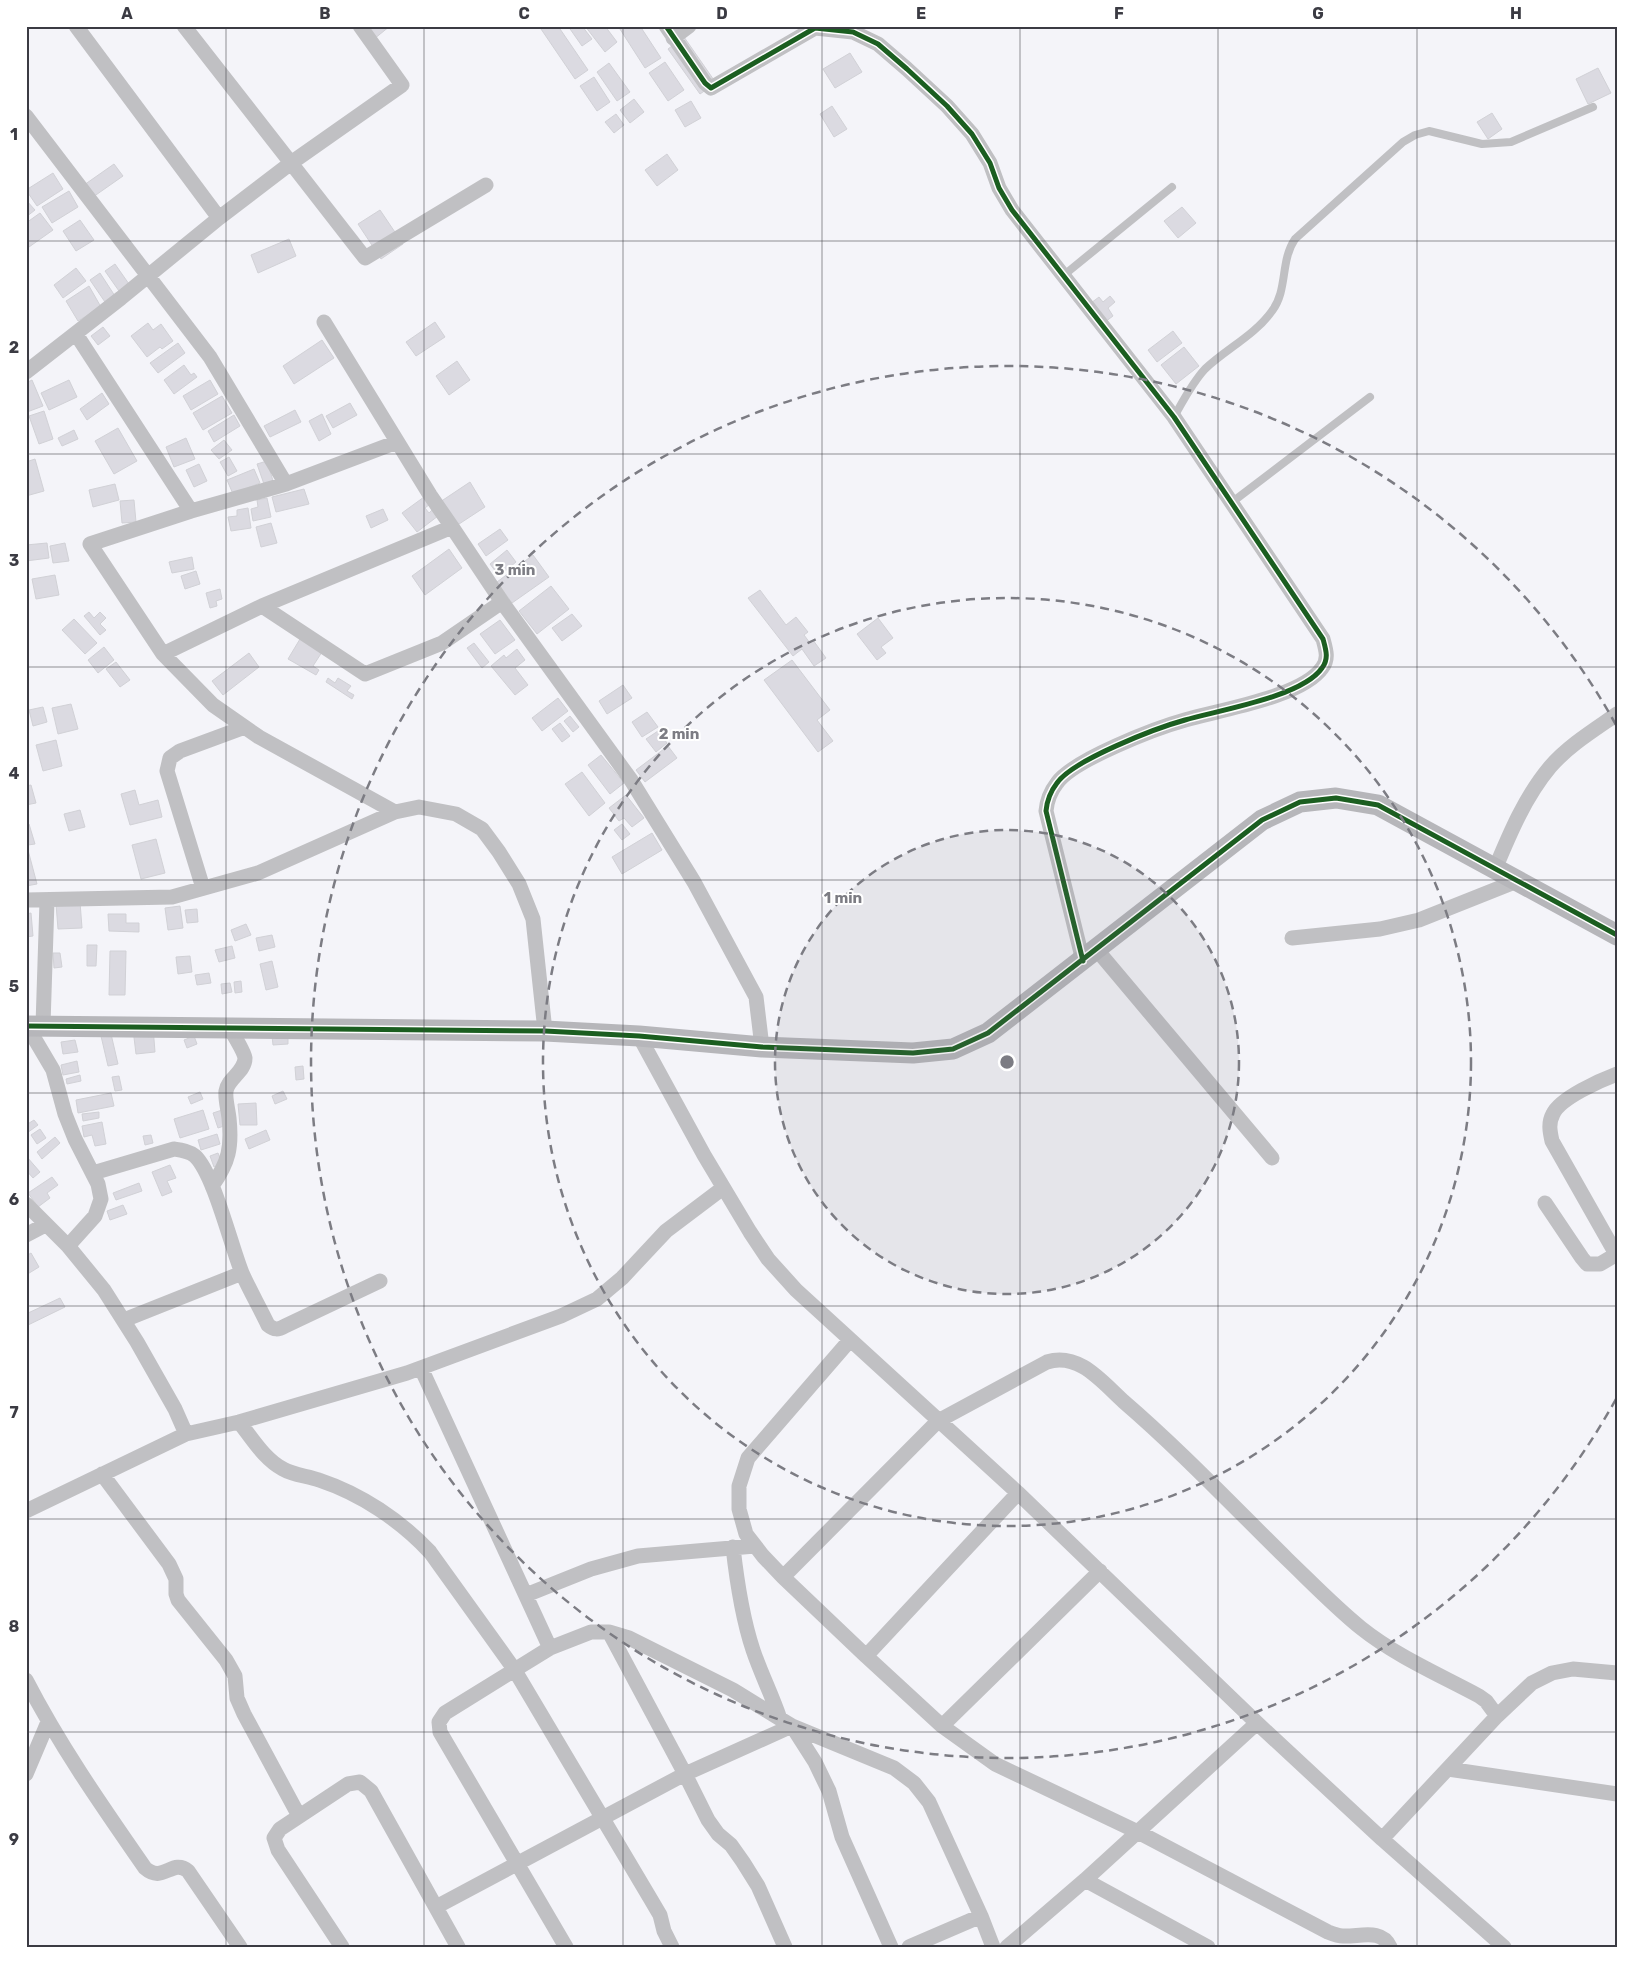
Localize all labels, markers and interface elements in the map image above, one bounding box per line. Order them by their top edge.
text: A [121,4,133,23]
text: B [319,4,331,23]
text: C [518,4,530,23]
text: D [716,4,728,23]
text: E [916,4,926,23]
text: F [1114,4,1124,23]
text: G [1312,4,1324,23]
text: H [1510,4,1522,23]
text: 1 [10,125,18,144]
text: 2 [9,338,19,357]
text: 3 [9,551,19,570]
text: 3 min [495,561,535,579]
text: 2 min [659,725,699,743]
text: 4 [9,764,20,783]
text: 1 min [824,889,862,907]
text: 5 [9,977,19,996]
centre of rings [998,1053,1016,1071]
text: 6 [9,1190,19,1209]
text: 7 [9,1403,19,1422]
text: 8 [9,1617,20,1636]
text: 9 [9,1830,19,1849]

